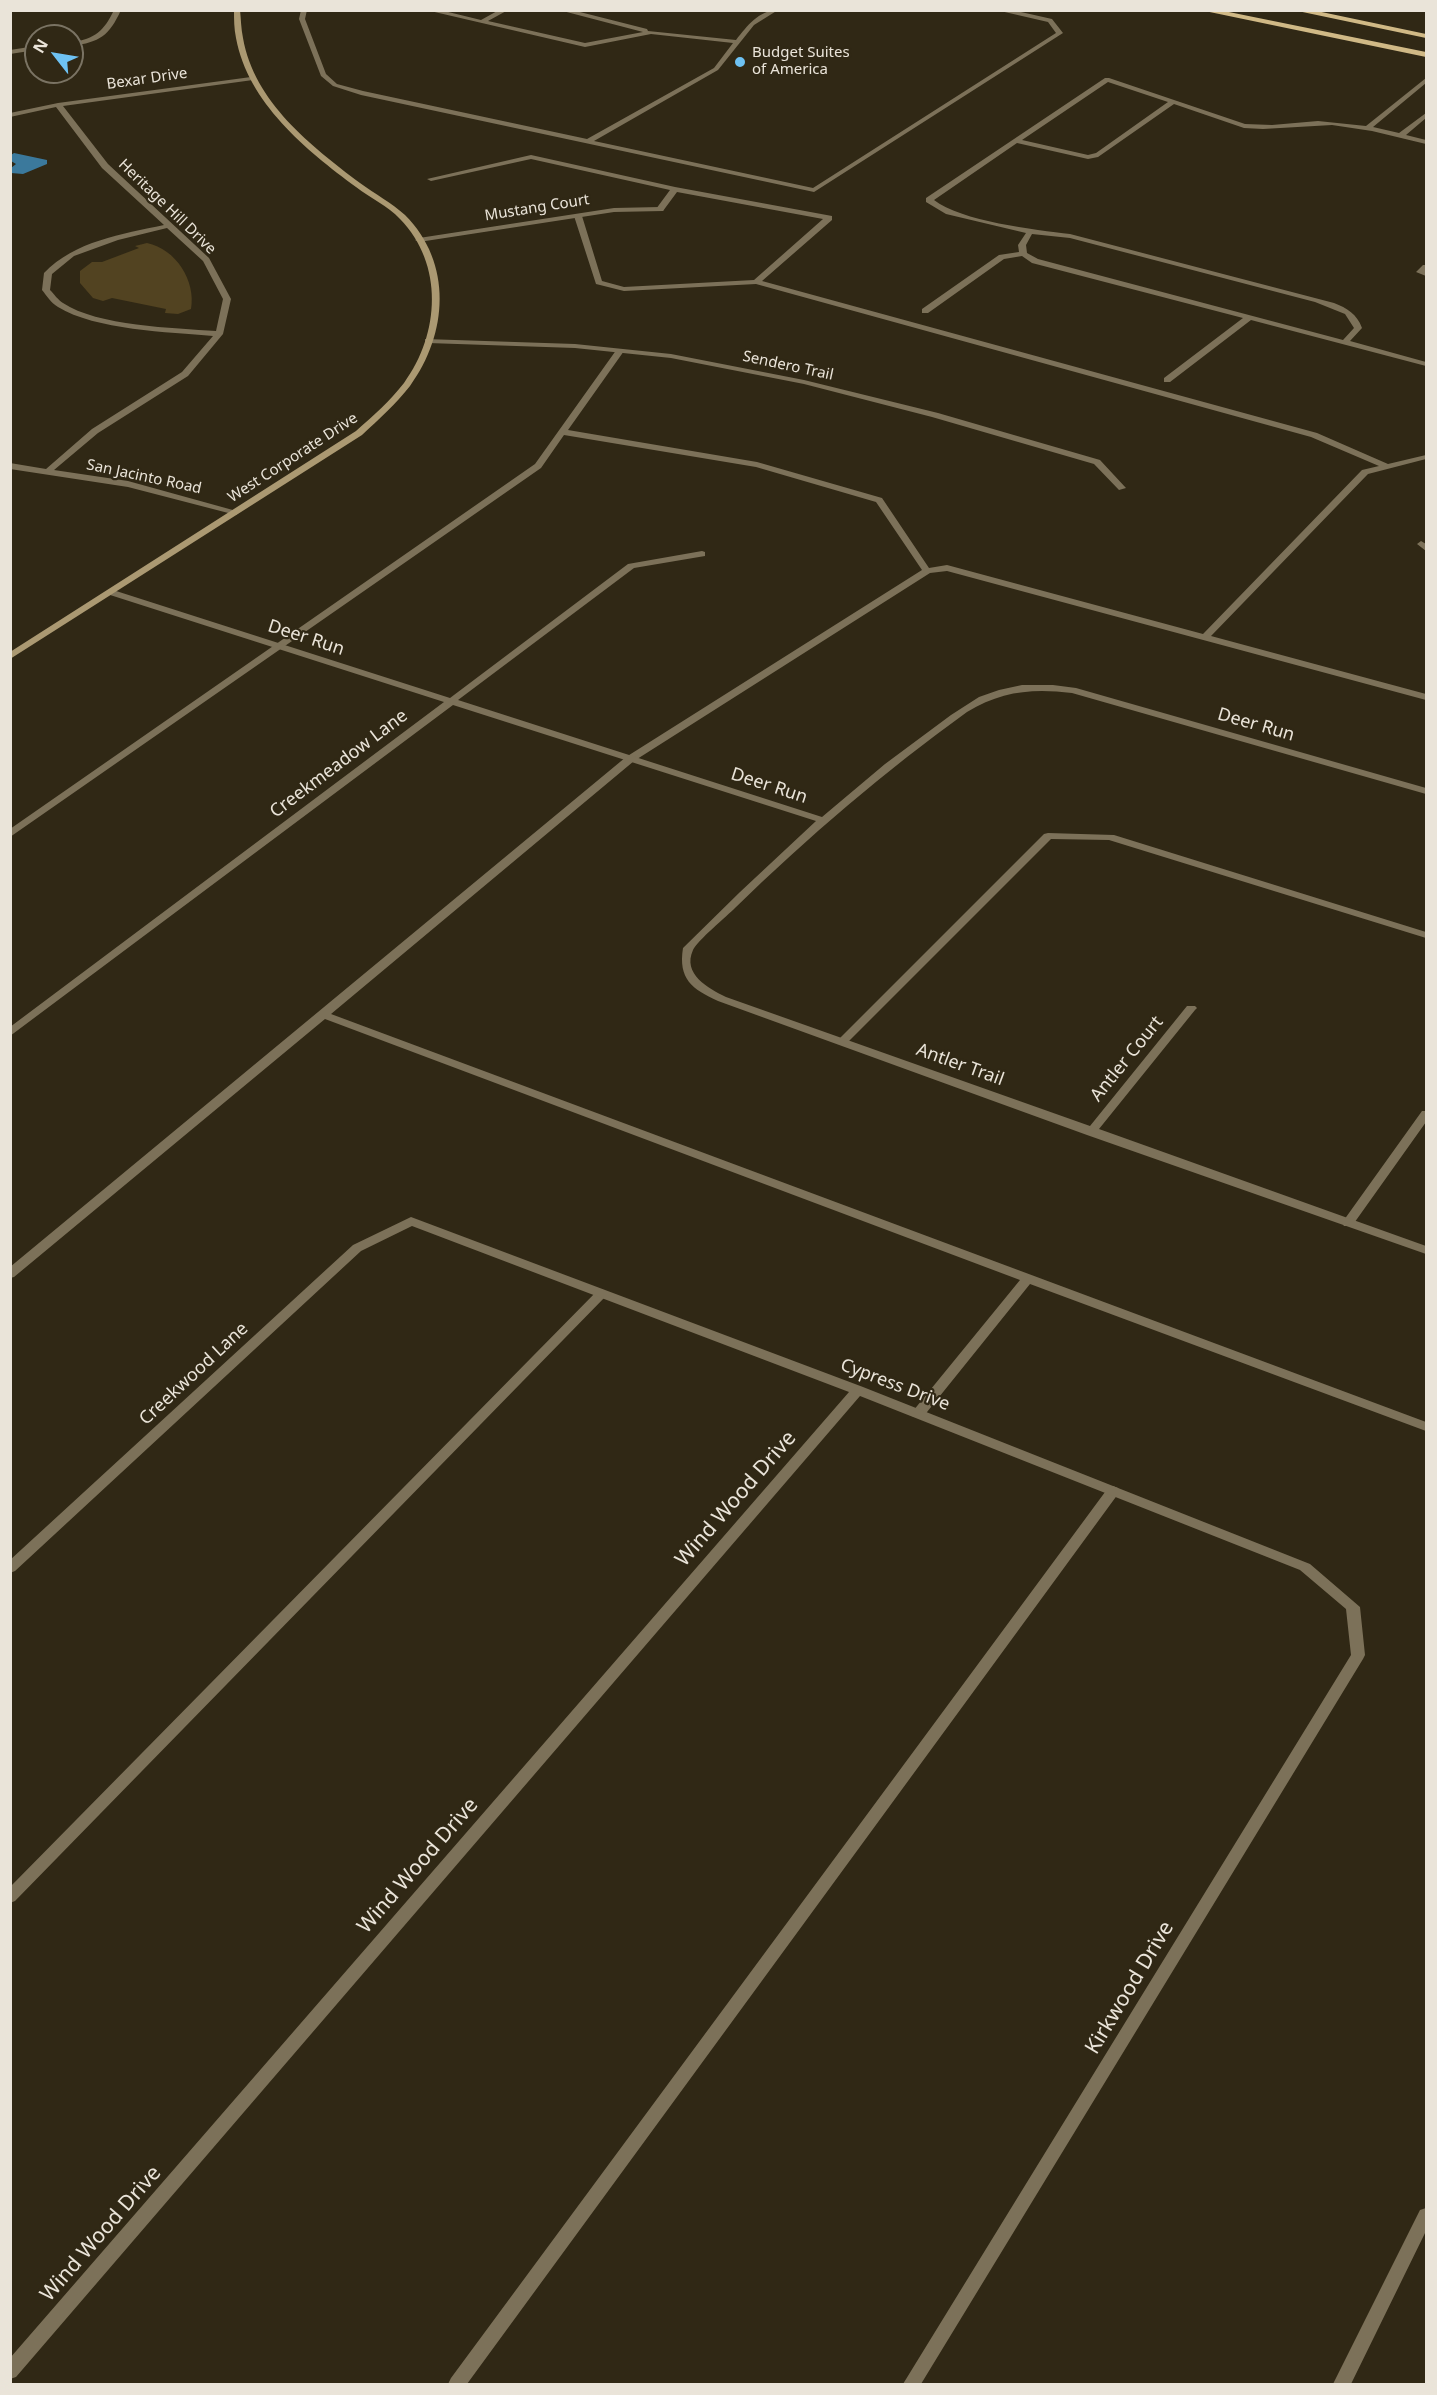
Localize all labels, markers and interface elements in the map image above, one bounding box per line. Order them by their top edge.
north arrow [24,24,84,84]
text: N [28,35,53,57]
place label: Budget Suites of America [752,44,850,79]
marker: Budget Suites of America [733,55,747,69]
street label: Bexar Drive [105,64,189,94]
street label: Heritage Hill Drive [114,156,220,258]
street label: Mustang Court [483,191,591,225]
street label: Sendero Trail [741,348,835,384]
street label: West Corporate Drive [225,409,361,507]
street label: San Jacinto Road [85,456,203,498]
street label: Deer Run [265,616,347,660]
street label: Deer Run [1215,704,1297,746]
street label: Creekmeadow Lane [266,705,412,823]
street label: Deer Run [728,764,810,808]
street label: Antler Court [1086,1012,1168,1106]
street label: Antler Trail [913,1039,1007,1091]
street label: Creekwood Lane [135,1318,253,1430]
street label: Cypress Drive [837,1354,953,1416]
street label: Wind Wood Drive [670,1426,802,1572]
street label: Wind Wood Drive [352,1793,484,1939]
street label: Kirkwood Drive [1080,1917,1180,2059]
street label: Wind Wood Drive [35,2161,167,2307]

